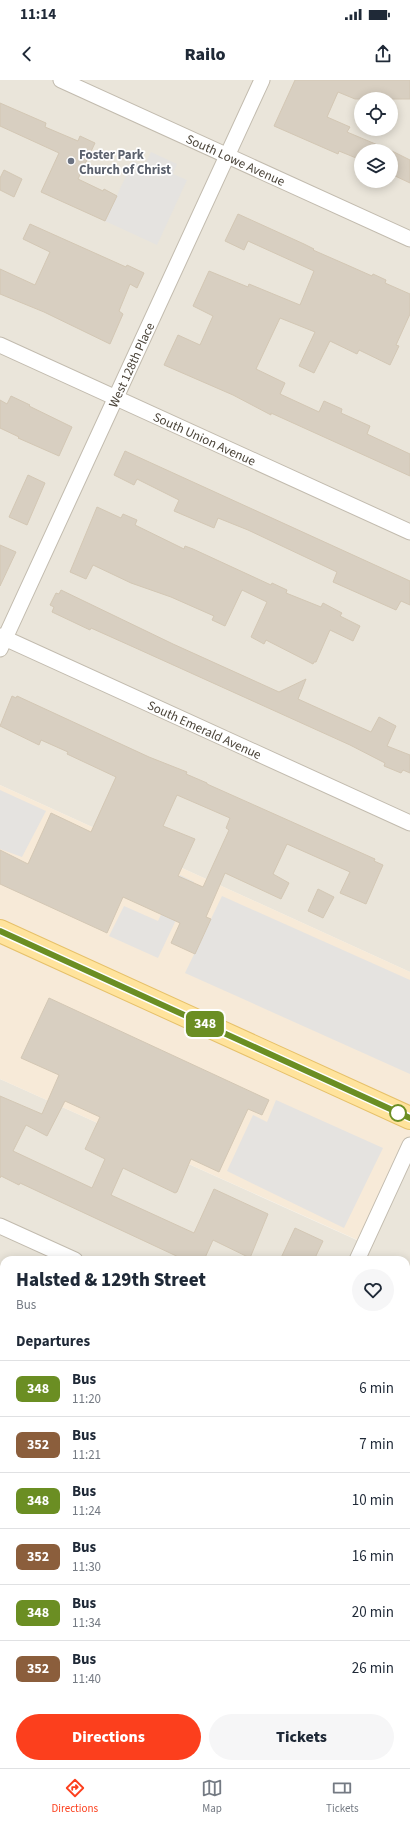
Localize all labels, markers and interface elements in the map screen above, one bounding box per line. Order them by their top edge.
text: 11:14 [20,4,56,25]
text: Railo [185,42,225,67]
icon: back [16,43,38,65]
icon: share [372,43,394,65]
map controls [354,92,398,188]
button: locate [354,92,398,136]
street label: South Lowe Avenue [183,130,288,191]
button: layers [354,144,398,188]
place label: Foster Park Church of Christ [79,146,171,179]
marker: Foster Park Church of Christ [66,156,76,166]
street label: West 128th Place [104,320,159,411]
street label: South Union Avenue [150,408,258,470]
street label: South Emerald Avenue [144,697,264,764]
line badge: 348 [182,1011,228,1037]
text: 348 [194,1014,216,1034]
unlabelled marker [389,1104,407,1122]
text: Halsted & 129th Street [16,1267,206,1294]
button: heart [352,1269,394,1311]
text: Bus [16,1296,36,1314]
text: Departures [16,1331,90,1352]
text: Bus [72,1369,96,1390]
text: 6 min [359,1378,394,1399]
text: 348 [27,1379,49,1399]
text: 11:20 [72,1390,101,1408]
text: Bus [72,1425,96,1446]
text: 7 min [359,1434,394,1455]
text: 352 [27,1435,49,1455]
text: 11:21 [72,1446,101,1464]
text: Bus [72,1481,96,1502]
text: 10 min [352,1490,394,1511]
text: 348 [27,1491,49,1511]
text: 11:24 [72,1502,101,1520]
text: Bus [72,1537,96,1558]
text: 16 min [352,1546,394,1567]
text: 352 [27,1547,49,1567]
text: 11:30 [72,1558,101,1576]
text: Bus [72,1593,96,1614]
text: 20 min [352,1602,394,1623]
text: 348 [27,1603,49,1623]
text: 11:34 [72,1614,101,1632]
text: Bus [72,1649,96,1670]
text: 26 min [352,1658,394,1679]
text: 352 [27,1659,49,1679]
text: 11:40 [72,1670,101,1688]
button: Directions [16,1714,201,1760]
button: Tickets [209,1714,394,1760]
tab: Directions [52,1777,98,1816]
tab: Map [201,1777,223,1816]
tab: Tickets [326,1777,359,1816]

